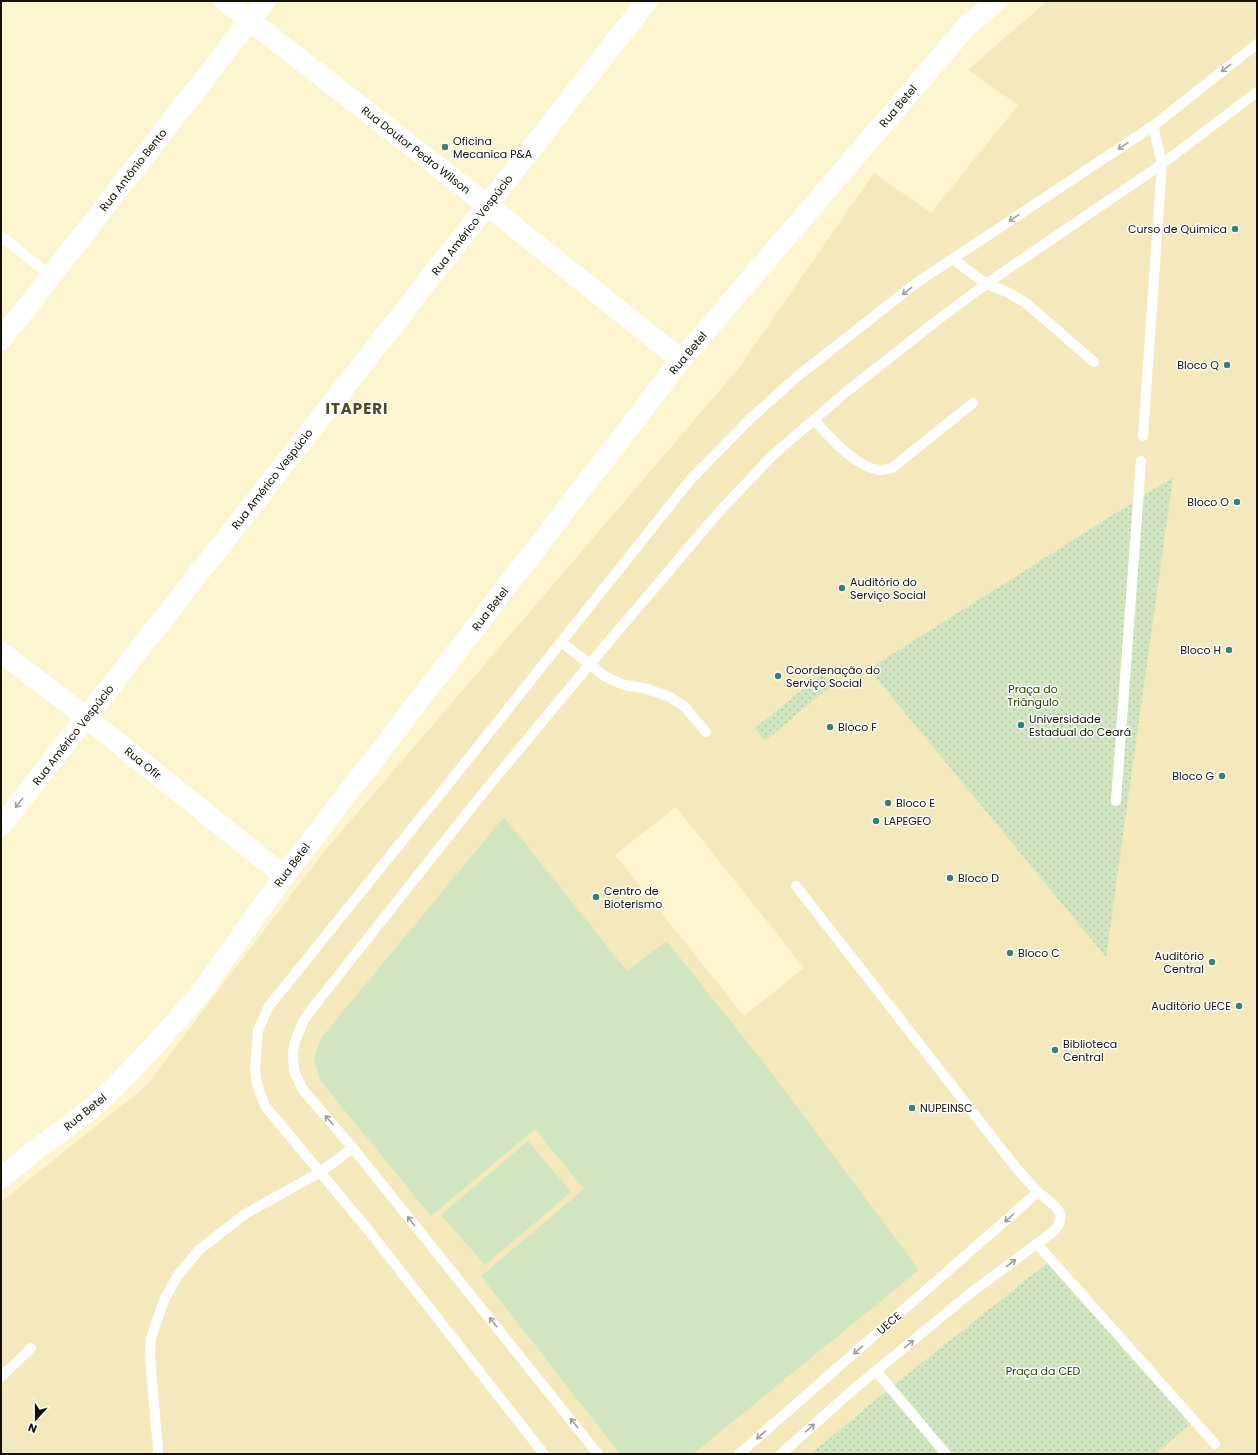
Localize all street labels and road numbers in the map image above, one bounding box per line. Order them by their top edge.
street label: Rua Betel [875,81,921,131]
street label: Rua Doutor Pedro Wilson [358,102,474,198]
street label: Rua Antônio Bento [96,125,170,215]
street label: Rua Américo Vespúcio [428,171,516,279]
street label: Rua Betel [665,328,711,378]
street label: Rua Américo Vespúcio [228,425,316,533]
street label: Rua Betel [468,584,512,634]
street label: Rua Américo Vespúcio [29,681,117,789]
street label: Rua Ofir [121,743,165,783]
street label: Rua Betel [270,840,314,890]
street label: Rua Betel [60,1090,110,1134]
street label: UECE [873,1308,905,1338]

